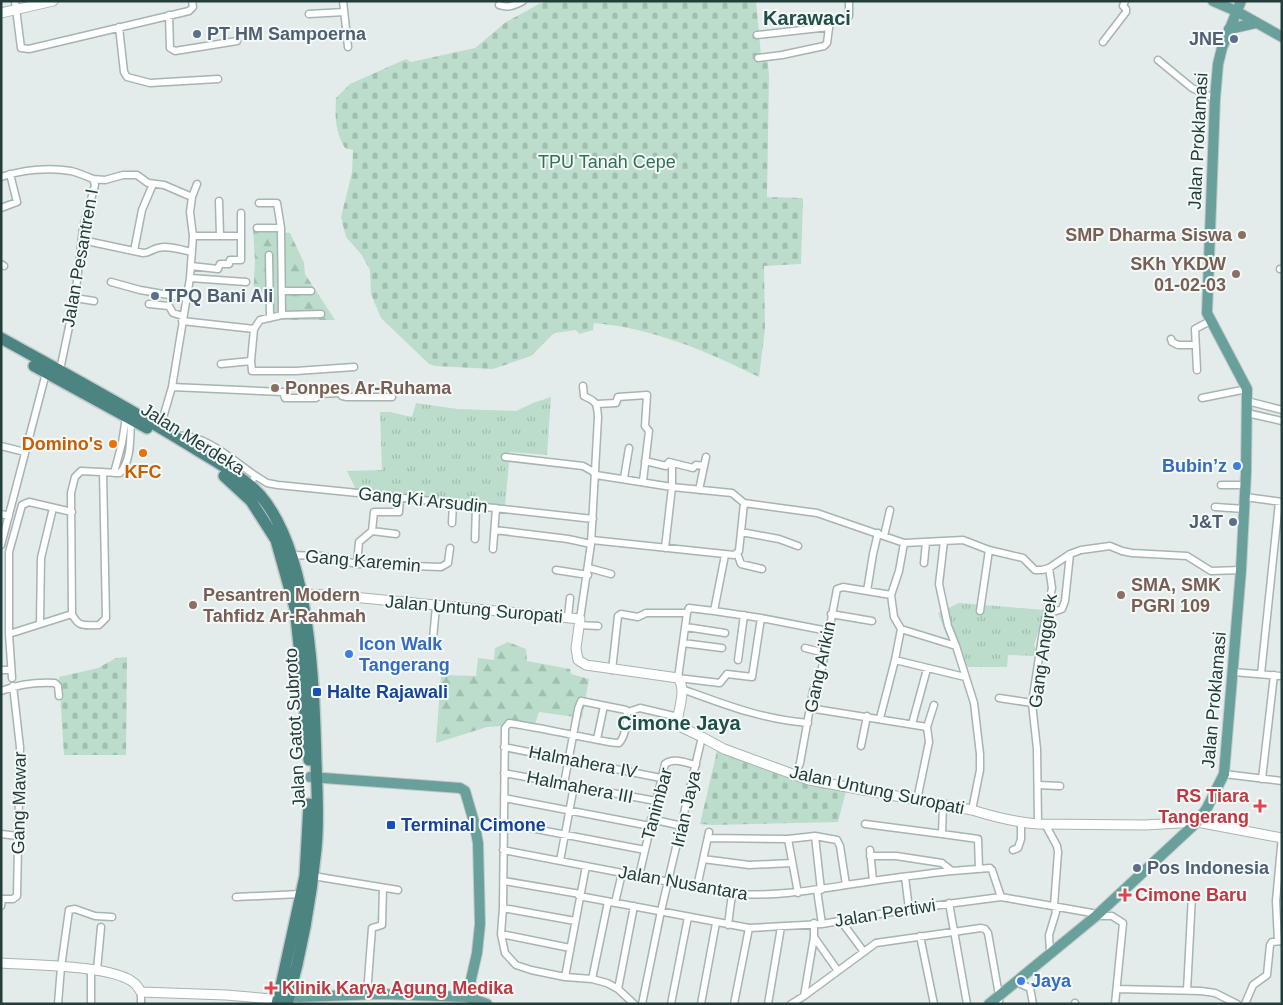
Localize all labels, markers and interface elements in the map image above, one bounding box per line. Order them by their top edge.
district label: Karawaci [763,7,851,29]
place label: PT HM Sampoerna [207,24,367,44]
marker: PT HM Sampoerna [191,28,203,40]
place label: JNE [1189,29,1224,49]
marker: JNE [1228,33,1240,45]
street label: Jalan Proklamasi [1184,72,1212,210]
park label: TPU Tanah Cepe [538,152,676,172]
street label: Jalan Pesantren I [58,187,102,329]
place label: SMP Dharma Siswa [1065,225,1233,245]
marker: SMP Dharma Siswa [1236,229,1248,241]
place label: SKh YKDW 01-02-03 [1130,254,1226,295]
marker: SKh YKDW 01-02-03 [1230,268,1242,280]
place label: TPQ Bani Ali [165,286,273,306]
marker: TPQ Bani Ali [149,290,161,302]
place label: Ponpes Ar-Ruhama [285,378,452,398]
marker: Ponpes Ar-Ruhama [269,382,281,394]
street label: Jalan Merdeka [138,399,249,479]
place label: Domino's [22,434,103,454]
marker: Domino's [107,438,119,450]
marker: KFC [137,447,149,459]
place label: Bubin’z [1162,456,1227,476]
marker: Bubin’z [1231,460,1243,472]
place label: KFC [125,462,162,482]
street label: Gang Ki Arsudin [357,483,489,517]
place label: J&T [1189,512,1223,532]
marker: J&T [1227,516,1239,528]
street label: Gang Karemin [304,546,422,576]
place label: SMA, SMK PGRI 109 [1131,575,1221,616]
place label: Pesantren Modern Tahfidz Ar-Rahmah [203,585,366,626]
marker: SMA, SMK PGRI 109 [1115,589,1127,601]
street label: Jalan Untung Suropati [384,591,564,627]
street label: Gang Anggrek [1025,592,1061,709]
marker: Pesantren Modern Tahfidz Ar-Rahmah [187,599,199,611]
street label: Gang Arikin [801,619,839,715]
street label: Jalan Proklamasi [1198,631,1230,769]
place label: Icon Walk Tangerang [359,634,450,675]
street label: Jalan Gatot Subroto [281,648,309,808]
marker: Icon Walk Tangerang [343,648,355,660]
place label: Halte Rajawali [327,682,448,702]
marker: Halte Rajawali [311,686,323,698]
district label: Cimone Jaya [617,712,742,734]
street label: Halmahera IV [527,742,639,782]
street label: Gang Mawar [8,751,30,855]
street label: Jalan Untung Suropati [788,762,966,818]
street label: Tanimbar [638,766,676,842]
street label: Halmahera III [525,767,635,807]
street label: Irian Jaya [667,768,705,849]
place label: RS Tiara Tangerang [1158,786,1250,827]
marker: RS Tiara Tangerang [1253,799,1267,813]
place label: Terminal Cimone [401,815,546,835]
marker: Terminal Cimone [385,819,397,831]
place label: Pos Indonesia [1147,858,1270,878]
street label: Jalan Nusantara [617,862,750,904]
marker: Pos Indonesia [1131,862,1143,874]
place label: Cimone Baru [1135,885,1247,905]
marker: Cimone Baru [1119,889,1131,901]
street label: Jalan Pertiwi [833,895,937,931]
place label: Jaya [1031,971,1072,991]
marker: Jaya [1015,975,1027,987]
place label: Klinik Karya Agung Medika [282,978,514,998]
marker: Klinik Karya Agung Medika [264,981,278,995]

